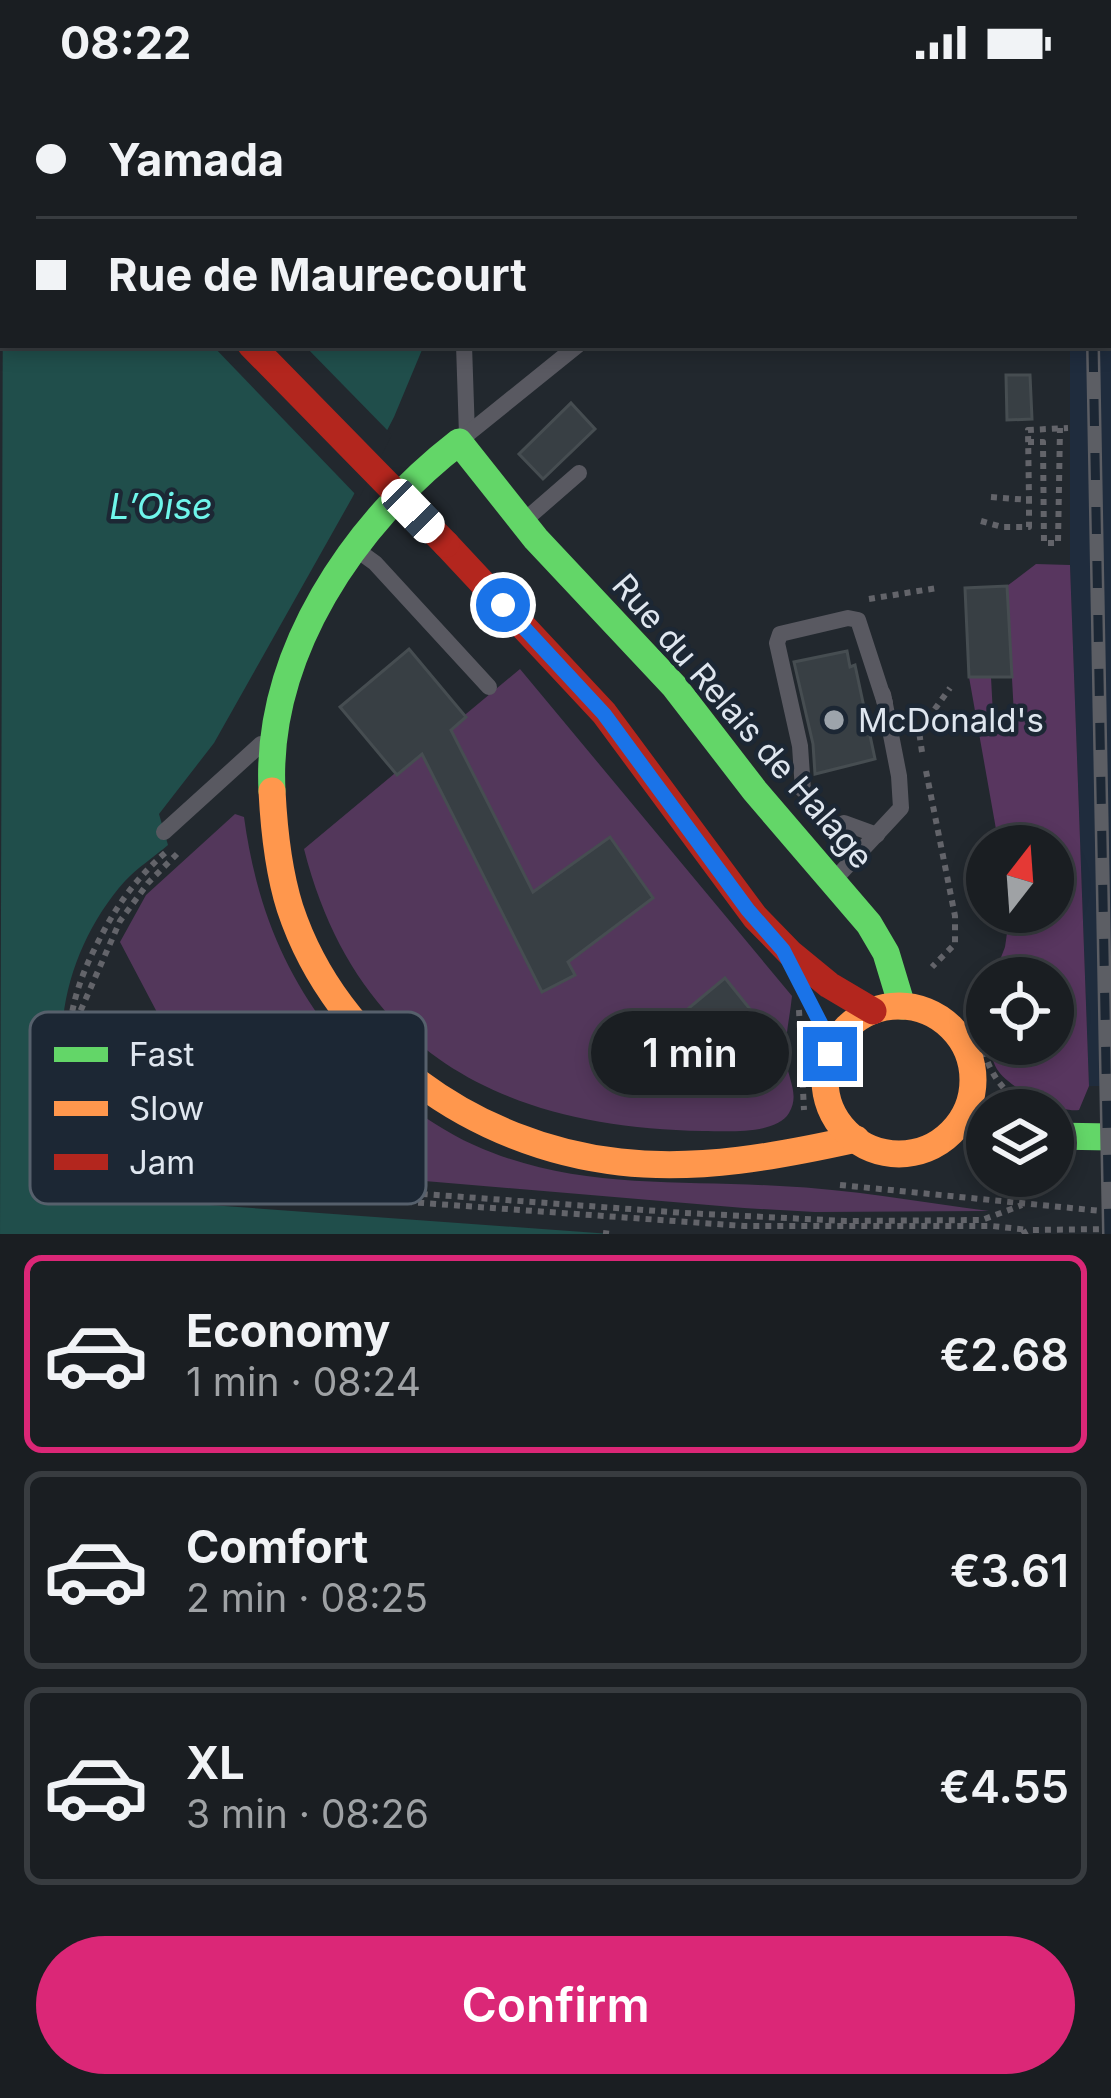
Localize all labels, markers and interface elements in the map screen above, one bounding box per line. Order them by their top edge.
text: 08:22 [60,15,191,70]
text: Yamada [108,132,284,187]
text: Rue de Maurecourt [108,247,527,302]
car [375,473,451,549]
water label: L’Oise [109,484,213,528]
street label: Rue du Relais de Halage [604,566,882,876]
route start [476,578,530,632]
place label: McDonald's [858,700,1044,740]
marker: McDonald's [821,707,847,733]
north arrow [966,825,1074,933]
map controls [966,825,1074,1197]
button: locate [966,957,1074,1065]
legend [30,1012,426,1204]
callout: 1 min [590,1012,788,1096]
route end [803,1027,857,1081]
text: 1 min [642,1029,738,1076]
text: Fast [129,1034,195,1074]
text: Slow [129,1088,204,1128]
button: layers [966,1089,1074,1197]
text: Jam [129,1142,195,1182]
icon: car [42,1300,150,1408]
text: Economy [186,1303,390,1358]
text: €2.68 [940,1327,1069,1382]
text: 1 min · 08:24 [186,1358,421,1405]
icon: car [42,1516,150,1624]
text: Comfort [186,1519,368,1574]
text: €3.61 [950,1543,1069,1598]
text: 2 min · 08:25 [186,1574,428,1621]
icon: car [42,1732,150,1840]
text: XL [186,1735,245,1790]
text: €4.55 [939,1759,1069,1814]
text: 3 min · 08:26 [186,1790,429,1837]
button: Confirm [36,1936,1075,2074]

